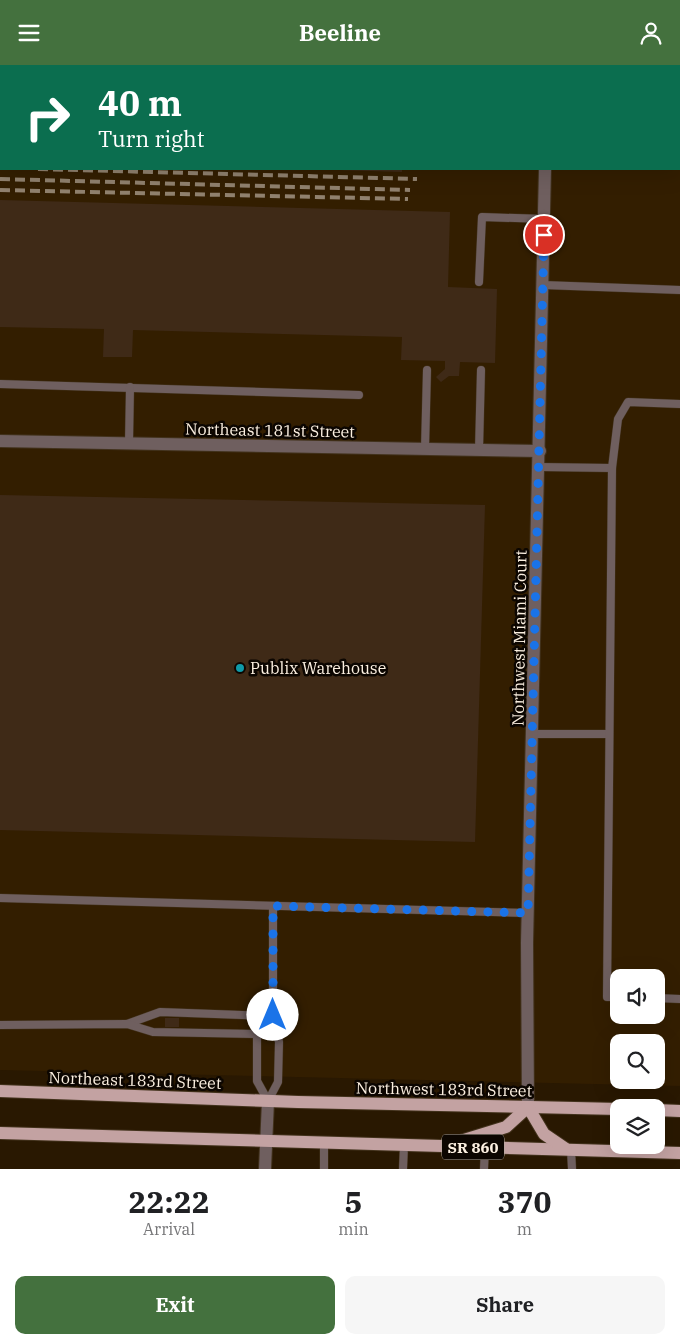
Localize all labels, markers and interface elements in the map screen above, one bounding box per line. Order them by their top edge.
text: Beeline [299,18,381,47]
icon: menu [15,19,43,47]
icon: person [637,19,665,47]
text: 40 m [98,80,182,126]
icon: right [15,85,80,150]
text: Turn right [98,124,205,153]
pin [523,214,565,256]
icon: arrive [530,221,558,249]
street label: Northeast 181st Street [185,419,355,441]
street label: Northwest Miami Court [507,550,531,726]
place label: Publix Warehouse [250,658,386,678]
marker: Publix Warehouse [234,662,246,674]
map controls [610,969,665,1154]
button: sound [610,969,665,1024]
position arrow [246,988,298,1040]
button: search [610,1034,665,1089]
street label: Northeast 183rd Street [48,1067,222,1093]
street label: Northwest 183rd Street [356,1077,533,1101]
button: layers [610,1099,665,1154]
road number: SR 860 [442,1135,504,1159]
text: 22:22 [129,1182,210,1221]
text: 5 [345,1182,363,1221]
text: 370 [497,1182,551,1221]
text: Arrival [143,1219,195,1239]
text: min [338,1219,369,1239]
text: m [517,1219,532,1239]
button: Exit [15,1276,335,1334]
button: Share [345,1276,665,1334]

